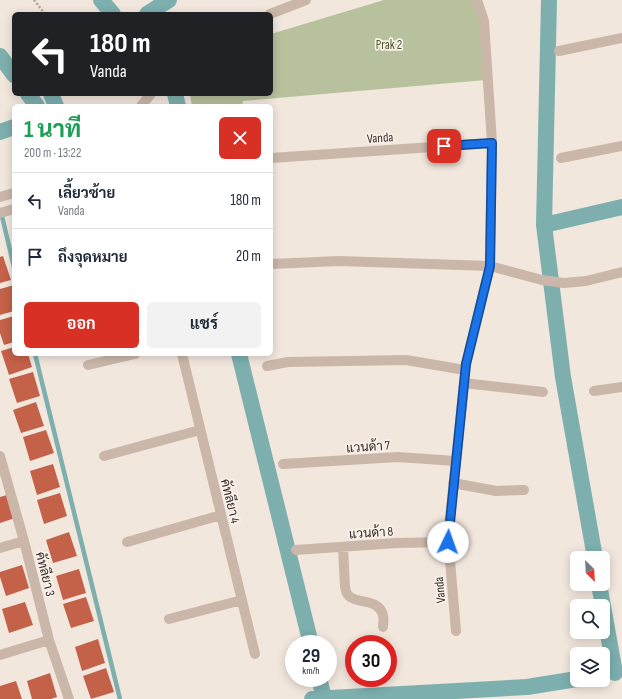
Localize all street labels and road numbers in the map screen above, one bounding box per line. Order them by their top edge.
street label: Vanda [366,129,394,147]
street label: แวนด้า 7 [346,435,391,457]
street label: คัทลียา 4 [217,477,245,526]
street label: แวนด้า 8 [348,521,394,543]
street label: คัทลียา 3 [32,550,60,598]
street label: Vanda [431,576,449,604]

